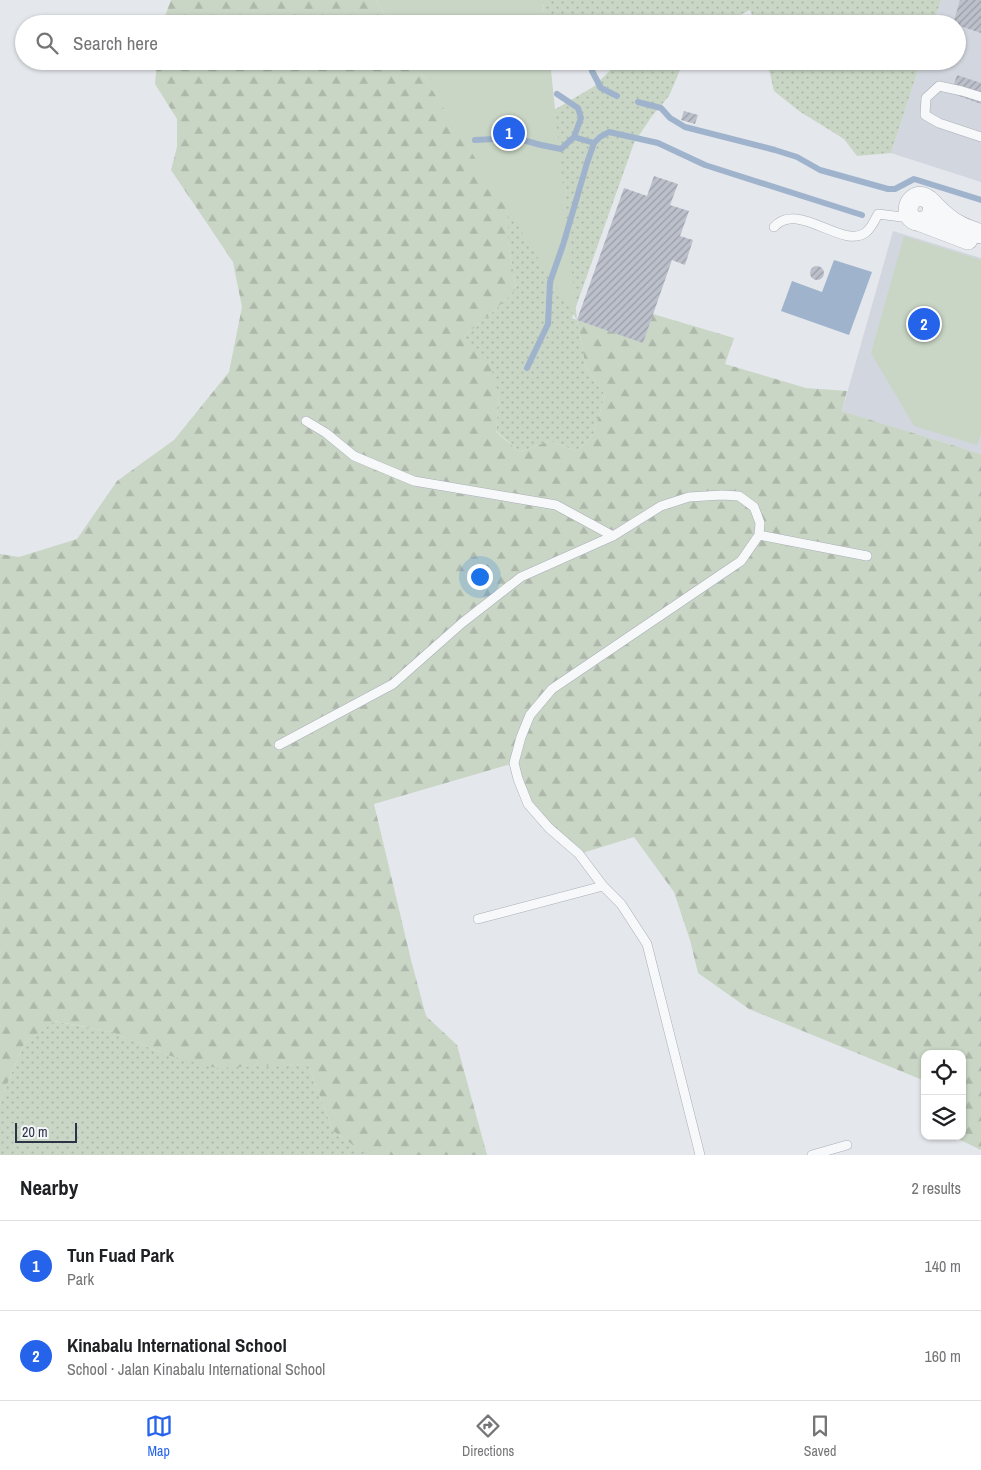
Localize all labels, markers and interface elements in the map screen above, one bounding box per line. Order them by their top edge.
search box [15,15,966,70]
icon: search [33,29,61,57]
text: Search here [73,30,158,56]
pin: 1 [493,114,525,152]
pin: 2 [908,305,940,343]
your location [467,564,493,590]
map controls [921,1050,966,1140]
button: locate [921,1050,966,1095]
button: layers [921,1095,966,1140]
scale bar [15,1120,78,1143]
text: 20 m [22,1123,48,1141]
text: Nearby [20,1173,78,1202]
text: 2 results [911,1177,961,1199]
text: Tun Fuad Park [67,1242,174,1268]
text: 1 [32,1255,40,1277]
text: 140 m [925,1255,961,1277]
text: Park [67,1268,94,1290]
text: Kinabalu International School [67,1332,287,1358]
text: 2 [32,1345,40,1367]
text: 160 m [925,1345,961,1367]
text: School · Jalan Kinabalu International School [67,1358,325,1380]
tab: Map [145,1412,173,1460]
tab: Directions [462,1412,514,1460]
tab: Saved [804,1412,836,1460]

